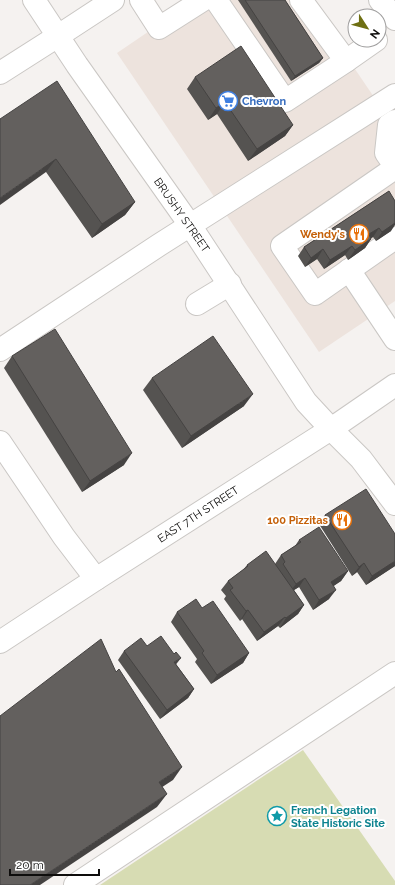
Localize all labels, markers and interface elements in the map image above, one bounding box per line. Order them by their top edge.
north arrow [347,8,387,48]
text: N [367,26,382,41]
supermarket icon: Chevron [217,90,239,112]
place label: Chevron [242,95,287,108]
street label: BRUSHY STREET [151,176,212,255]
restaurant icon: Wendy's [348,223,370,245]
place label: Wendy's [300,228,346,241]
street label: EAST 7TH STREET [155,483,241,545]
restaurant icon: 100 Pizzitas [331,509,353,531]
place label: 100 Pizzitas [267,514,329,527]
place label: French Legation State Historic Site [291,804,385,830]
place icon: French Legation State Historic Site [266,805,288,827]
scale bar [10,851,99,877]
text: 20 m [16,858,44,872]

